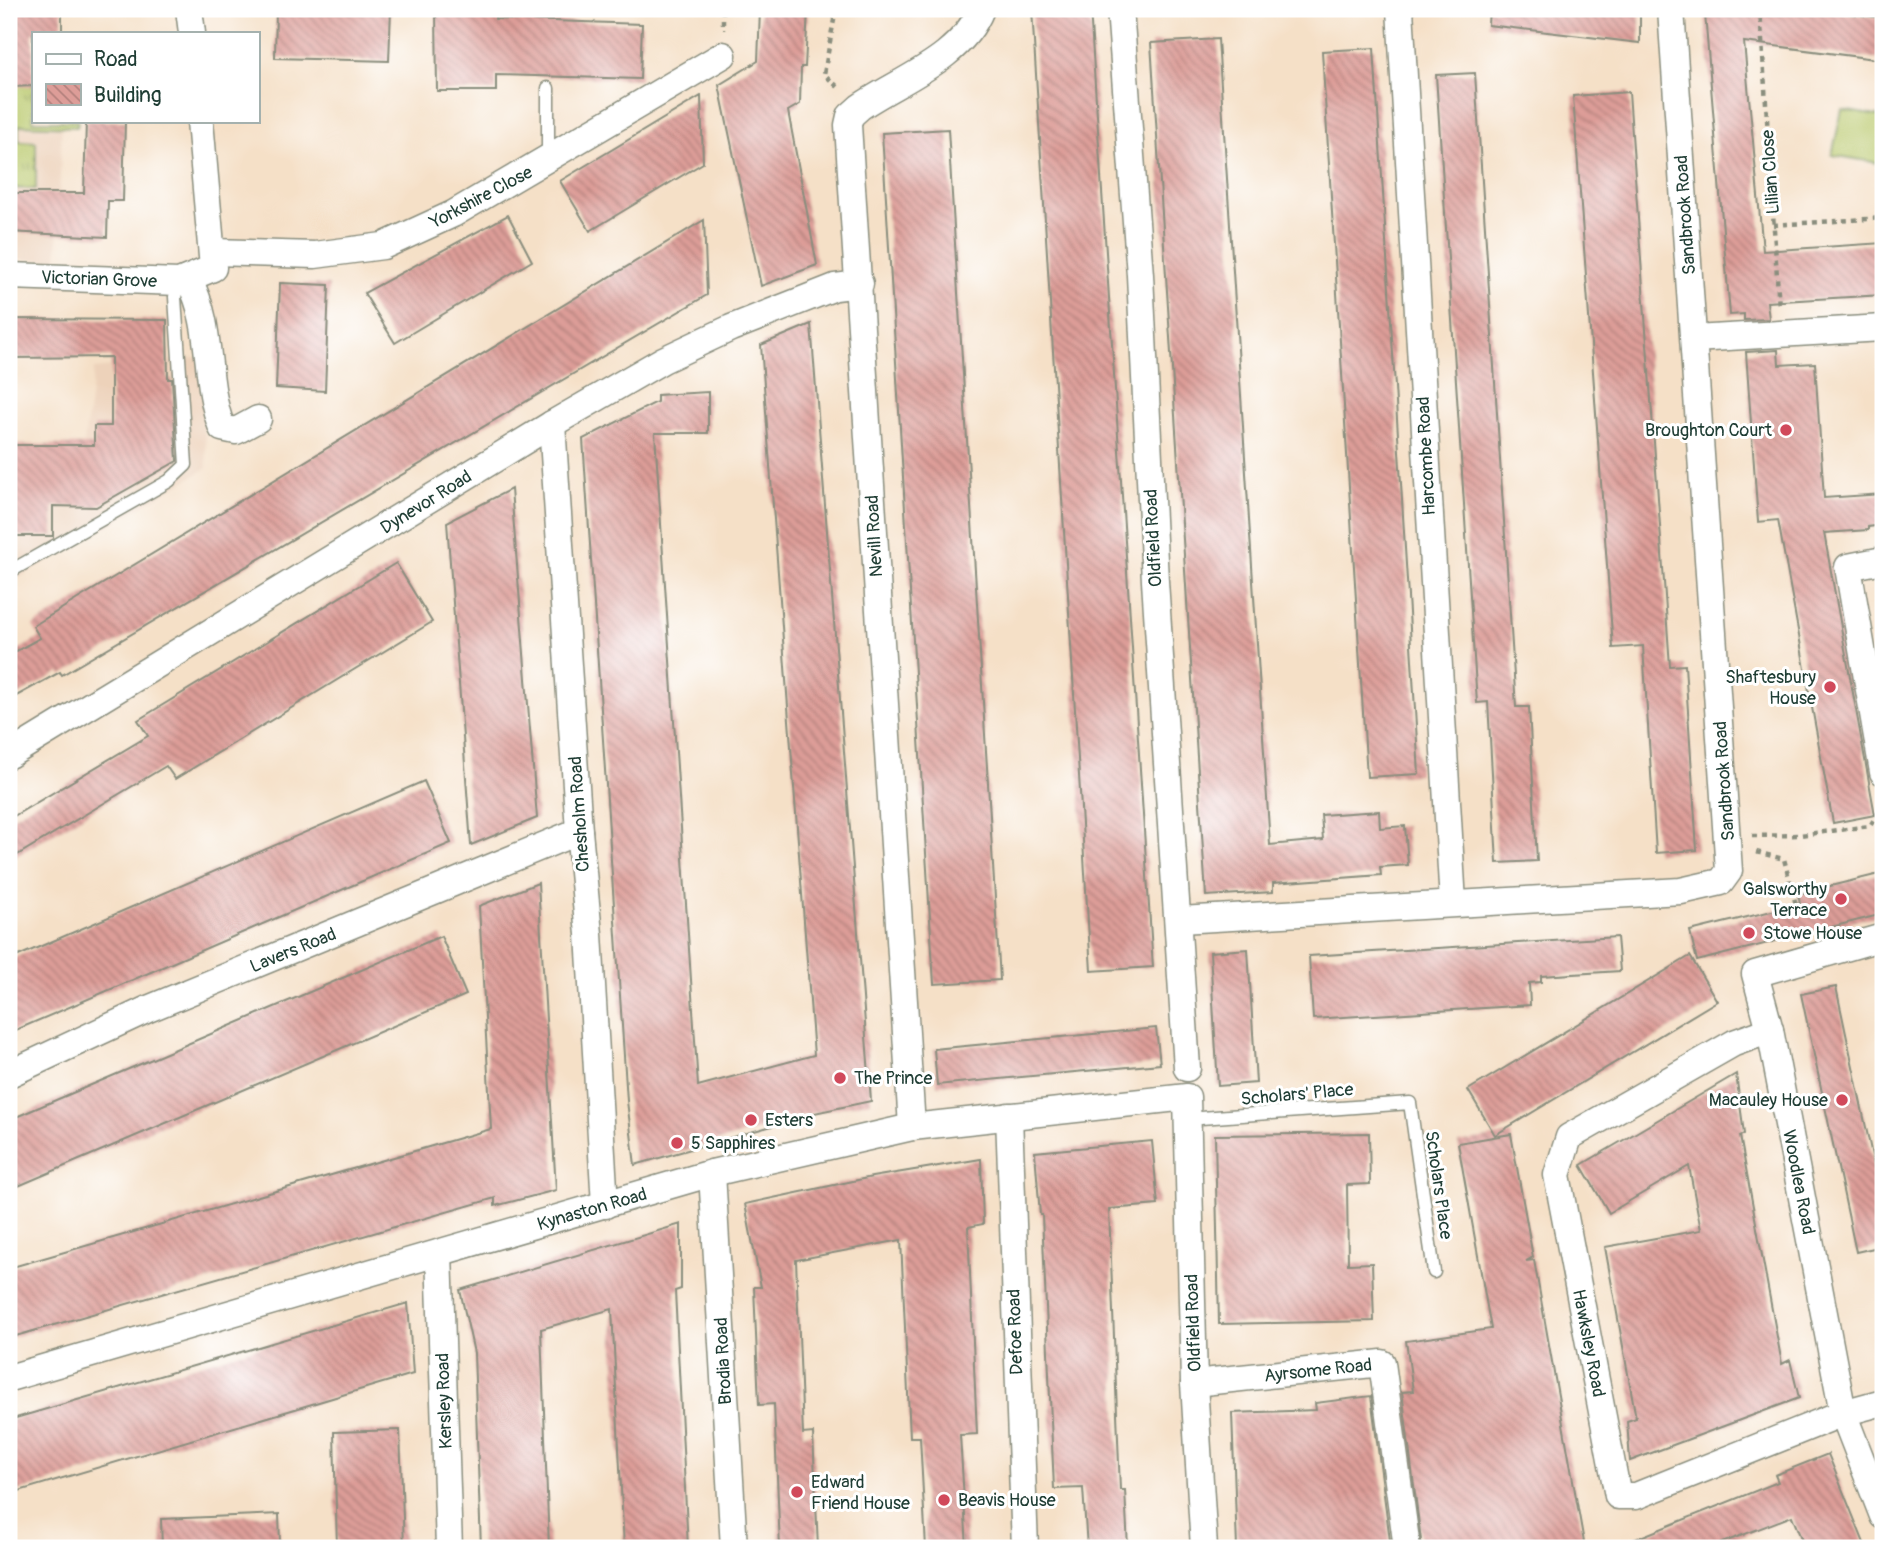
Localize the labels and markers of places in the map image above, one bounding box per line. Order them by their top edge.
place label: Broughton Court [1645,419,1773,442]
marker: Broughton Court [1778,422,1794,438]
place label: Shaftesbury House [1725,666,1816,710]
marker: Shaftesbury House [1822,679,1838,695]
place label: Galsworthy Terrace [1743,878,1827,922]
marker: Galsworthy Terrace [1833,891,1849,907]
place label: Stowe House [1763,922,1862,945]
marker: Stowe House [1741,925,1757,941]
place label: The Prince [854,1067,933,1090]
marker: The Prince [832,1070,848,1086]
place label: Macauley House [1709,1089,1828,1112]
marker: Macauley House [1834,1092,1850,1108]
place label: Esters [765,1109,813,1132]
marker: Esters [743,1112,759,1128]
place label: 5 Sapphires [691,1132,775,1155]
marker: 5 Sapphires [669,1135,685,1151]
place label: Edward Friend House [811,1471,910,1515]
marker: Edward Friend House [789,1484,805,1500]
place label: Beavis House [958,1489,1056,1512]
marker: Beavis House [936,1492,952,1508]

